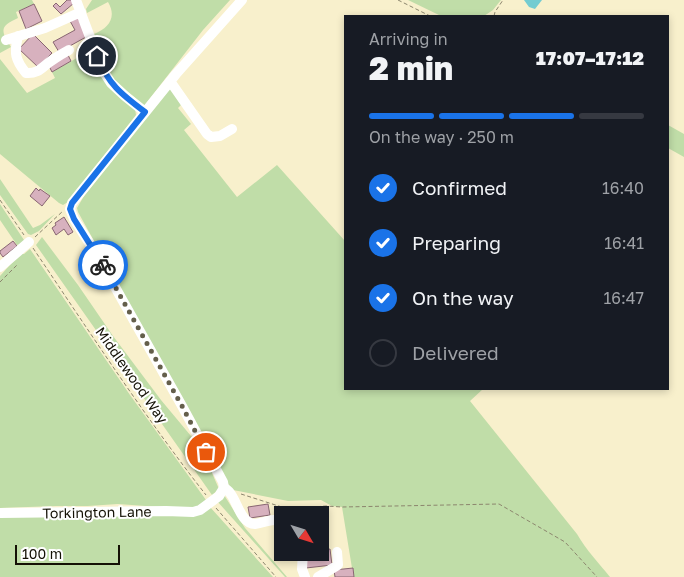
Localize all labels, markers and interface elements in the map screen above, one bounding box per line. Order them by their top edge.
text: Arriving in [369,29,448,49]
pin [76,35,118,77]
icon: home [83,42,111,70]
text: 17:07–17:12 [536,46,644,69]
text: 2 min [369,49,453,87]
text: On the way · 250 m [369,127,514,147]
icon: check [369,174,397,202]
text: Confirmed [412,176,507,199]
text: 16:40 [602,178,644,198]
icon: check [369,229,397,257]
text: Preparing [412,231,501,254]
text: 16:41 [604,233,644,253]
courier [78,240,128,290]
icon: bike [89,251,117,279]
icon: check [369,284,397,312]
text: On the way [412,286,514,309]
text: 16:47 [604,288,644,308]
street label: Middlewood Way [92,324,172,427]
text: Delivered [412,341,499,364]
pin [185,431,227,473]
icon: bag [192,438,220,466]
street label: Torkington Lane [42,503,152,521]
north arrow [274,506,329,561]
map controls [274,506,329,561]
scale bar [15,542,120,565]
text: 100 m [22,545,62,562]

